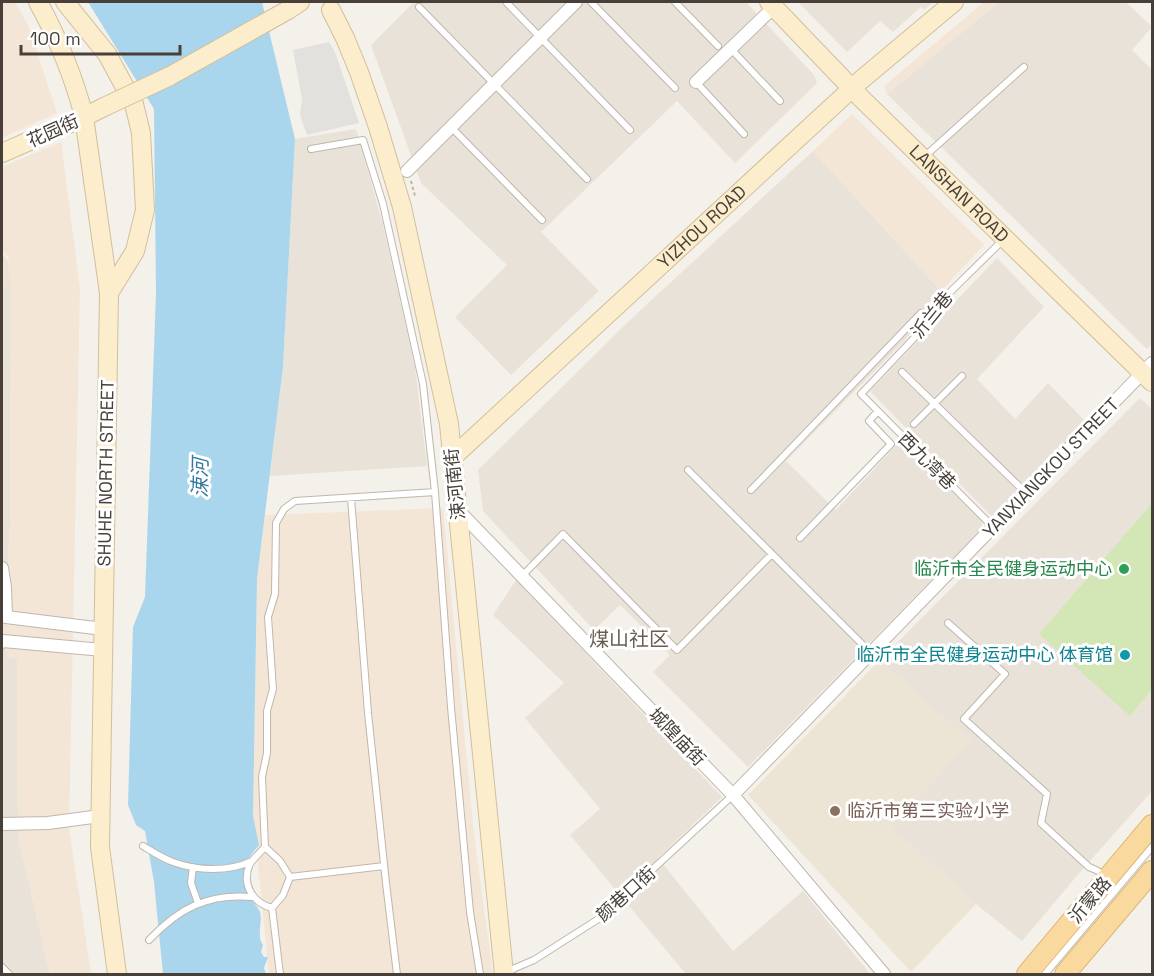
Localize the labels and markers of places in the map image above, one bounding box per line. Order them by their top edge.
place label: 临沂市全民健身运动中心 [914,557,1112,580]
marker: 临沂市全民健身运动中心 [1117,562,1131,576]
place label: 临沂市全民健身运动中心 体育馆 [856,643,1113,666]
marker: 临沂市全民健身运动中心 体育馆 [1118,648,1132,662]
place label: 临沂市第三实验小学 [847,799,1009,822]
marker: 临沂市第三实验小学 [828,804,842,818]

